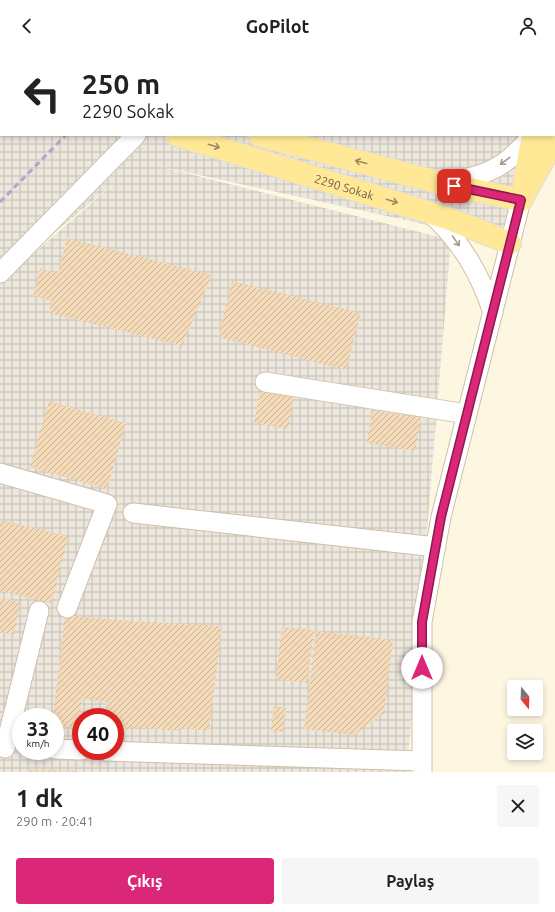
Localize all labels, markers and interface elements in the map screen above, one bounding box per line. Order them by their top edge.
icon: back [16,15,38,37]
icon: person [517,15,539,37]
text: GoPilot [246,16,309,36]
icon: left [16,68,68,120]
text: 250 m [82,68,160,99]
text: 2290 Sokak [82,101,174,121]
one-way arrow [208,143,221,150]
one-way arrow [499,157,510,165]
one-way arrow [354,158,367,165]
pin [437,169,471,203]
street label: 2290 Sokak [313,171,376,202]
icon: arrive [443,175,465,197]
one-way arrow [385,198,398,205]
one-way arrow [452,236,461,247]
position arrow [401,647,443,689]
north arrow [507,680,543,716]
map controls [507,680,543,760]
speed limit sign: 40 [72,708,124,760]
text: 33 [27,717,49,740]
button: layers [507,724,543,760]
text: km/h [26,738,50,749]
text: 1 dk [16,785,63,812]
button: close [497,785,539,827]
text: 290 m · 20:41 [16,814,94,828]
button: Çıkış [16,858,274,904]
button: Paylaş [282,858,539,904]

